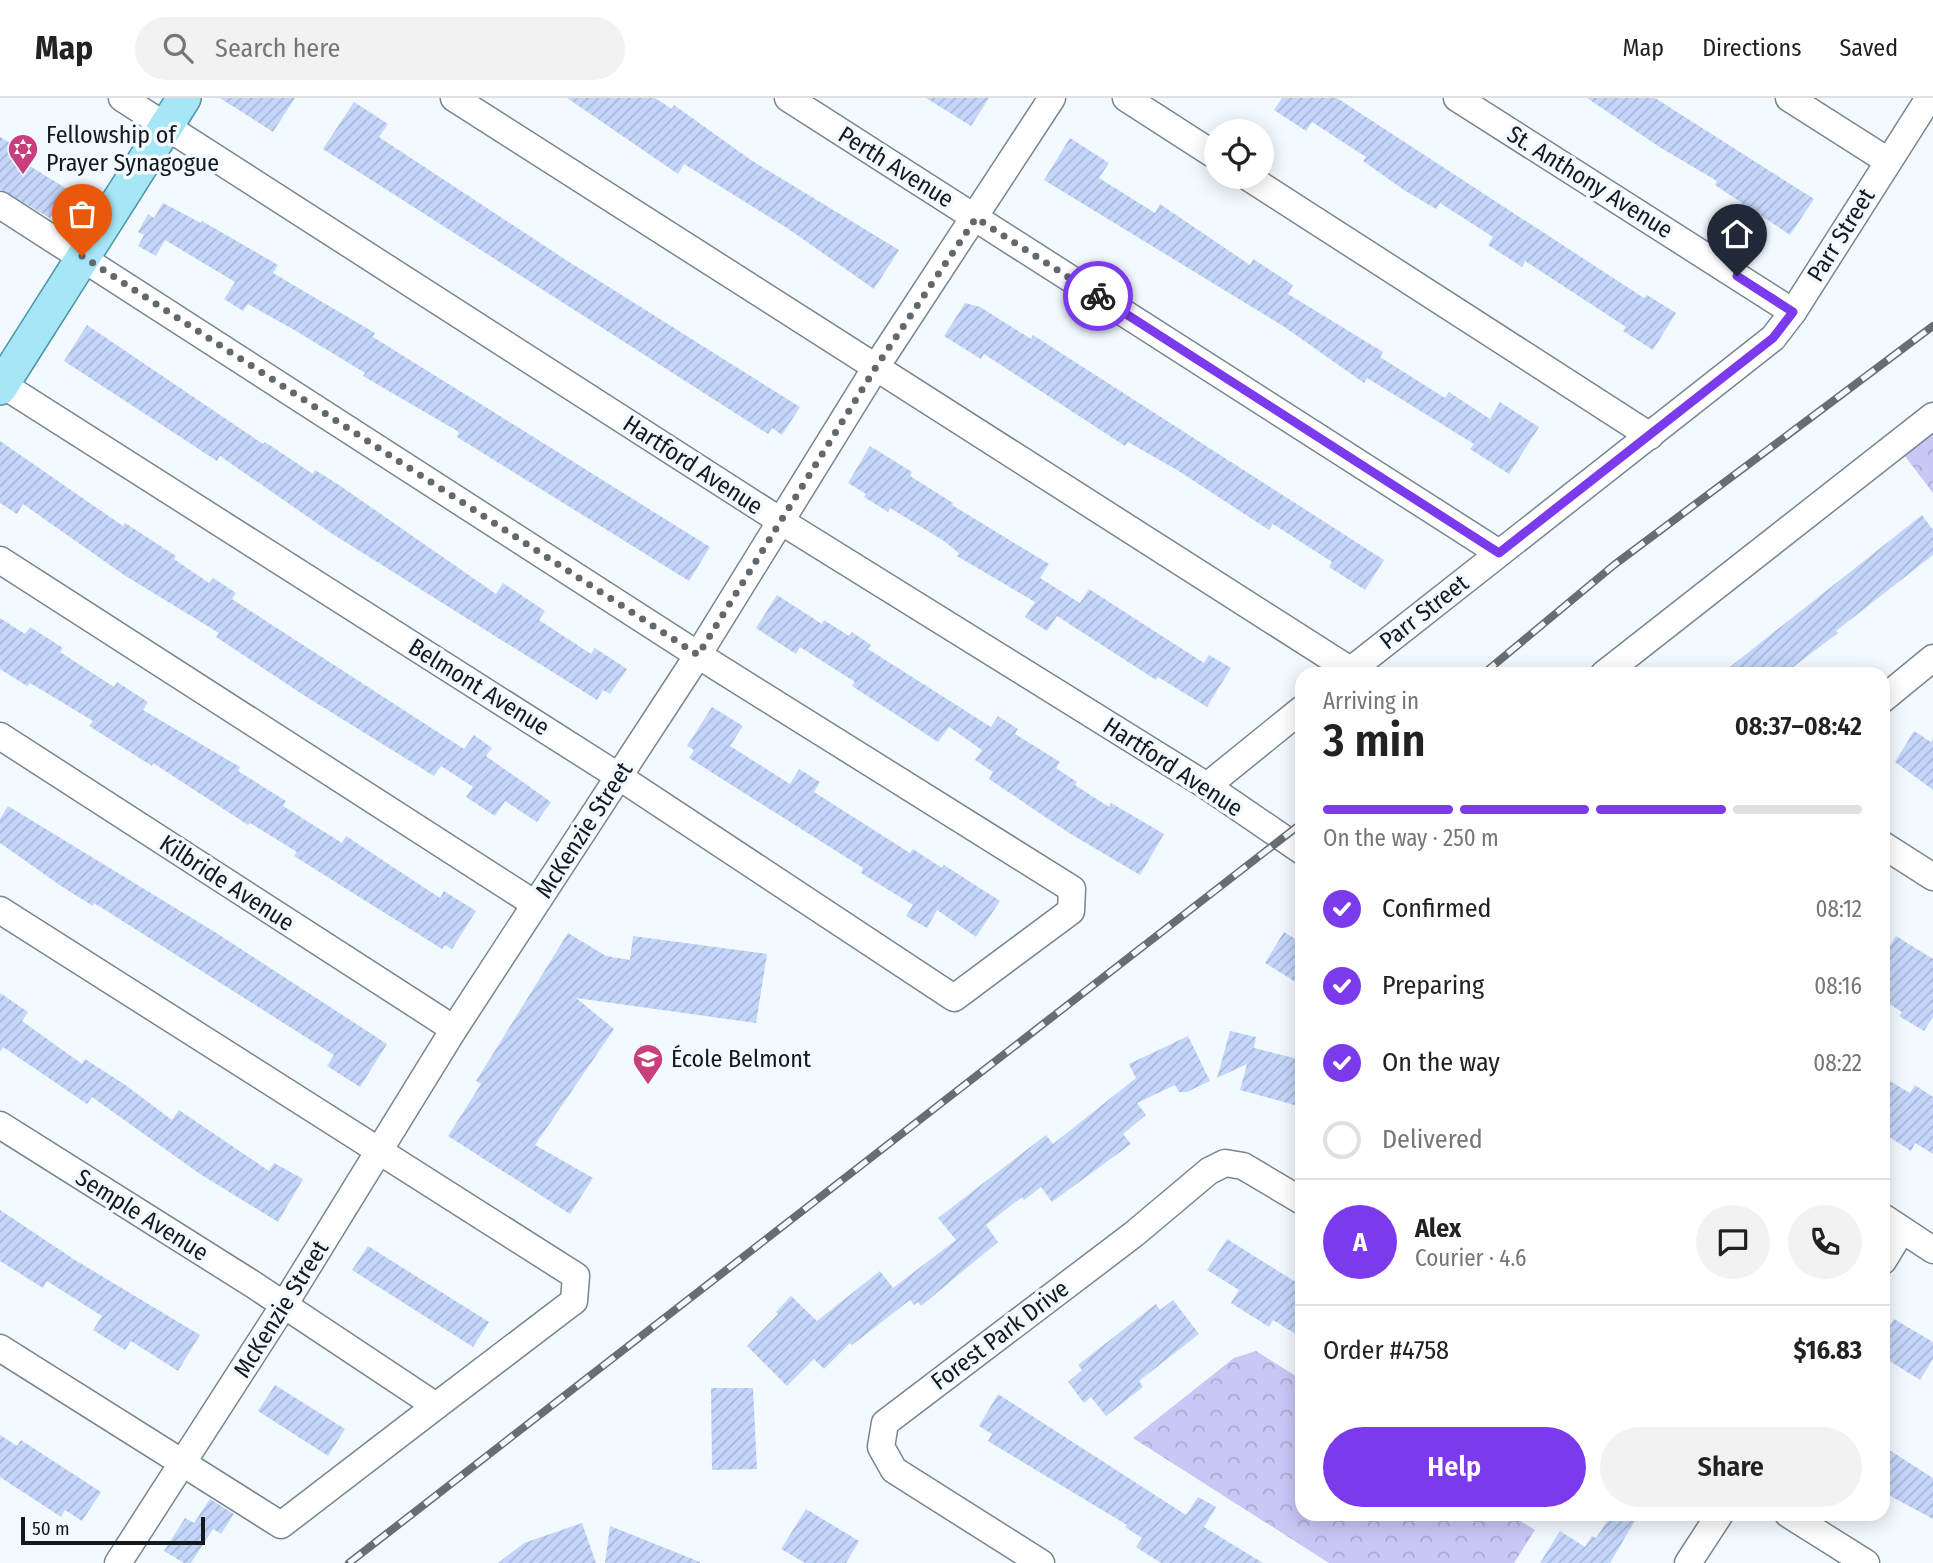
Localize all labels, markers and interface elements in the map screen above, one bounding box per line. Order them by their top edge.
search box [135,17,625,80]
text: Map [35,28,93,68]
icon: search [159,29,197,67]
text: Search here [215,33,340,64]
text: Map [1623,34,1664,62]
text: Directions [1702,34,1801,62]
text: Saved [1839,34,1898,62]
map controls [1204,119,1274,189]
button: locate [1204,119,1274,189]
street label: St. Anthony Avenue [1502,120,1678,244]
place label: Fellowship of Prayer Synagogue [46,121,219,177]
street label: Perth Avenue [833,121,959,213]
synagogue icon: Fellowship of Prayer Synagogue [6,132,40,176]
street label: Parr Street [1801,183,1881,287]
pin [52,184,112,256]
icon: bag [63,195,101,233]
pin [1707,204,1767,276]
icon: home [1718,215,1756,253]
courier [1063,261,1133,331]
icon: bike [1079,277,1117,315]
street label: Hartford Avenue [618,410,768,520]
street label: Parr Street [1374,569,1474,655]
street label: Belmont Avenue [403,633,555,741]
text: Arriving in [1323,687,1419,715]
text: 08:37–08:42 [1735,711,1862,742]
street label: Hartford Avenue [1098,712,1248,822]
text: 3 min [1323,713,1426,768]
street label: McKenzie Street [530,757,638,903]
text: On the way · 250 m [1323,824,1499,852]
street label: Kilbride Avenue [154,829,300,937]
icon: check [1323,890,1361,928]
text: Confirmed [1382,893,1492,924]
text: 08:12 [1815,895,1862,923]
icon: check [1323,967,1361,1005]
text: Preparing [1382,970,1484,1001]
text: 08:16 [1814,972,1862,1000]
school or university icon: École Belmont [631,1042,665,1086]
place label: École Belmont [671,1044,811,1073]
icon: check [1323,1044,1361,1082]
text: On the way [1382,1047,1500,1078]
text: 08:22 [1813,1049,1862,1077]
text: Delivered [1382,1124,1483,1155]
street label: Semple Avenue [71,1163,213,1267]
button: chat [1696,1205,1770,1279]
button: phone [1788,1205,1862,1279]
text: Alex [1415,1213,1461,1244]
text: A [1353,1227,1367,1258]
street label: McKenzie Street [228,1235,334,1383]
text: Courier · 4.6 [1415,1244,1526,1272]
street label: Forest Park Drive [926,1274,1074,1396]
text: Order #4758 [1323,1335,1449,1366]
text: $16.83 [1793,1335,1862,1366]
button: Help [1323,1427,1586,1507]
button: Share [1600,1427,1862,1507]
scale bar [21,1514,205,1546]
text: 50 m [32,1517,70,1540]

